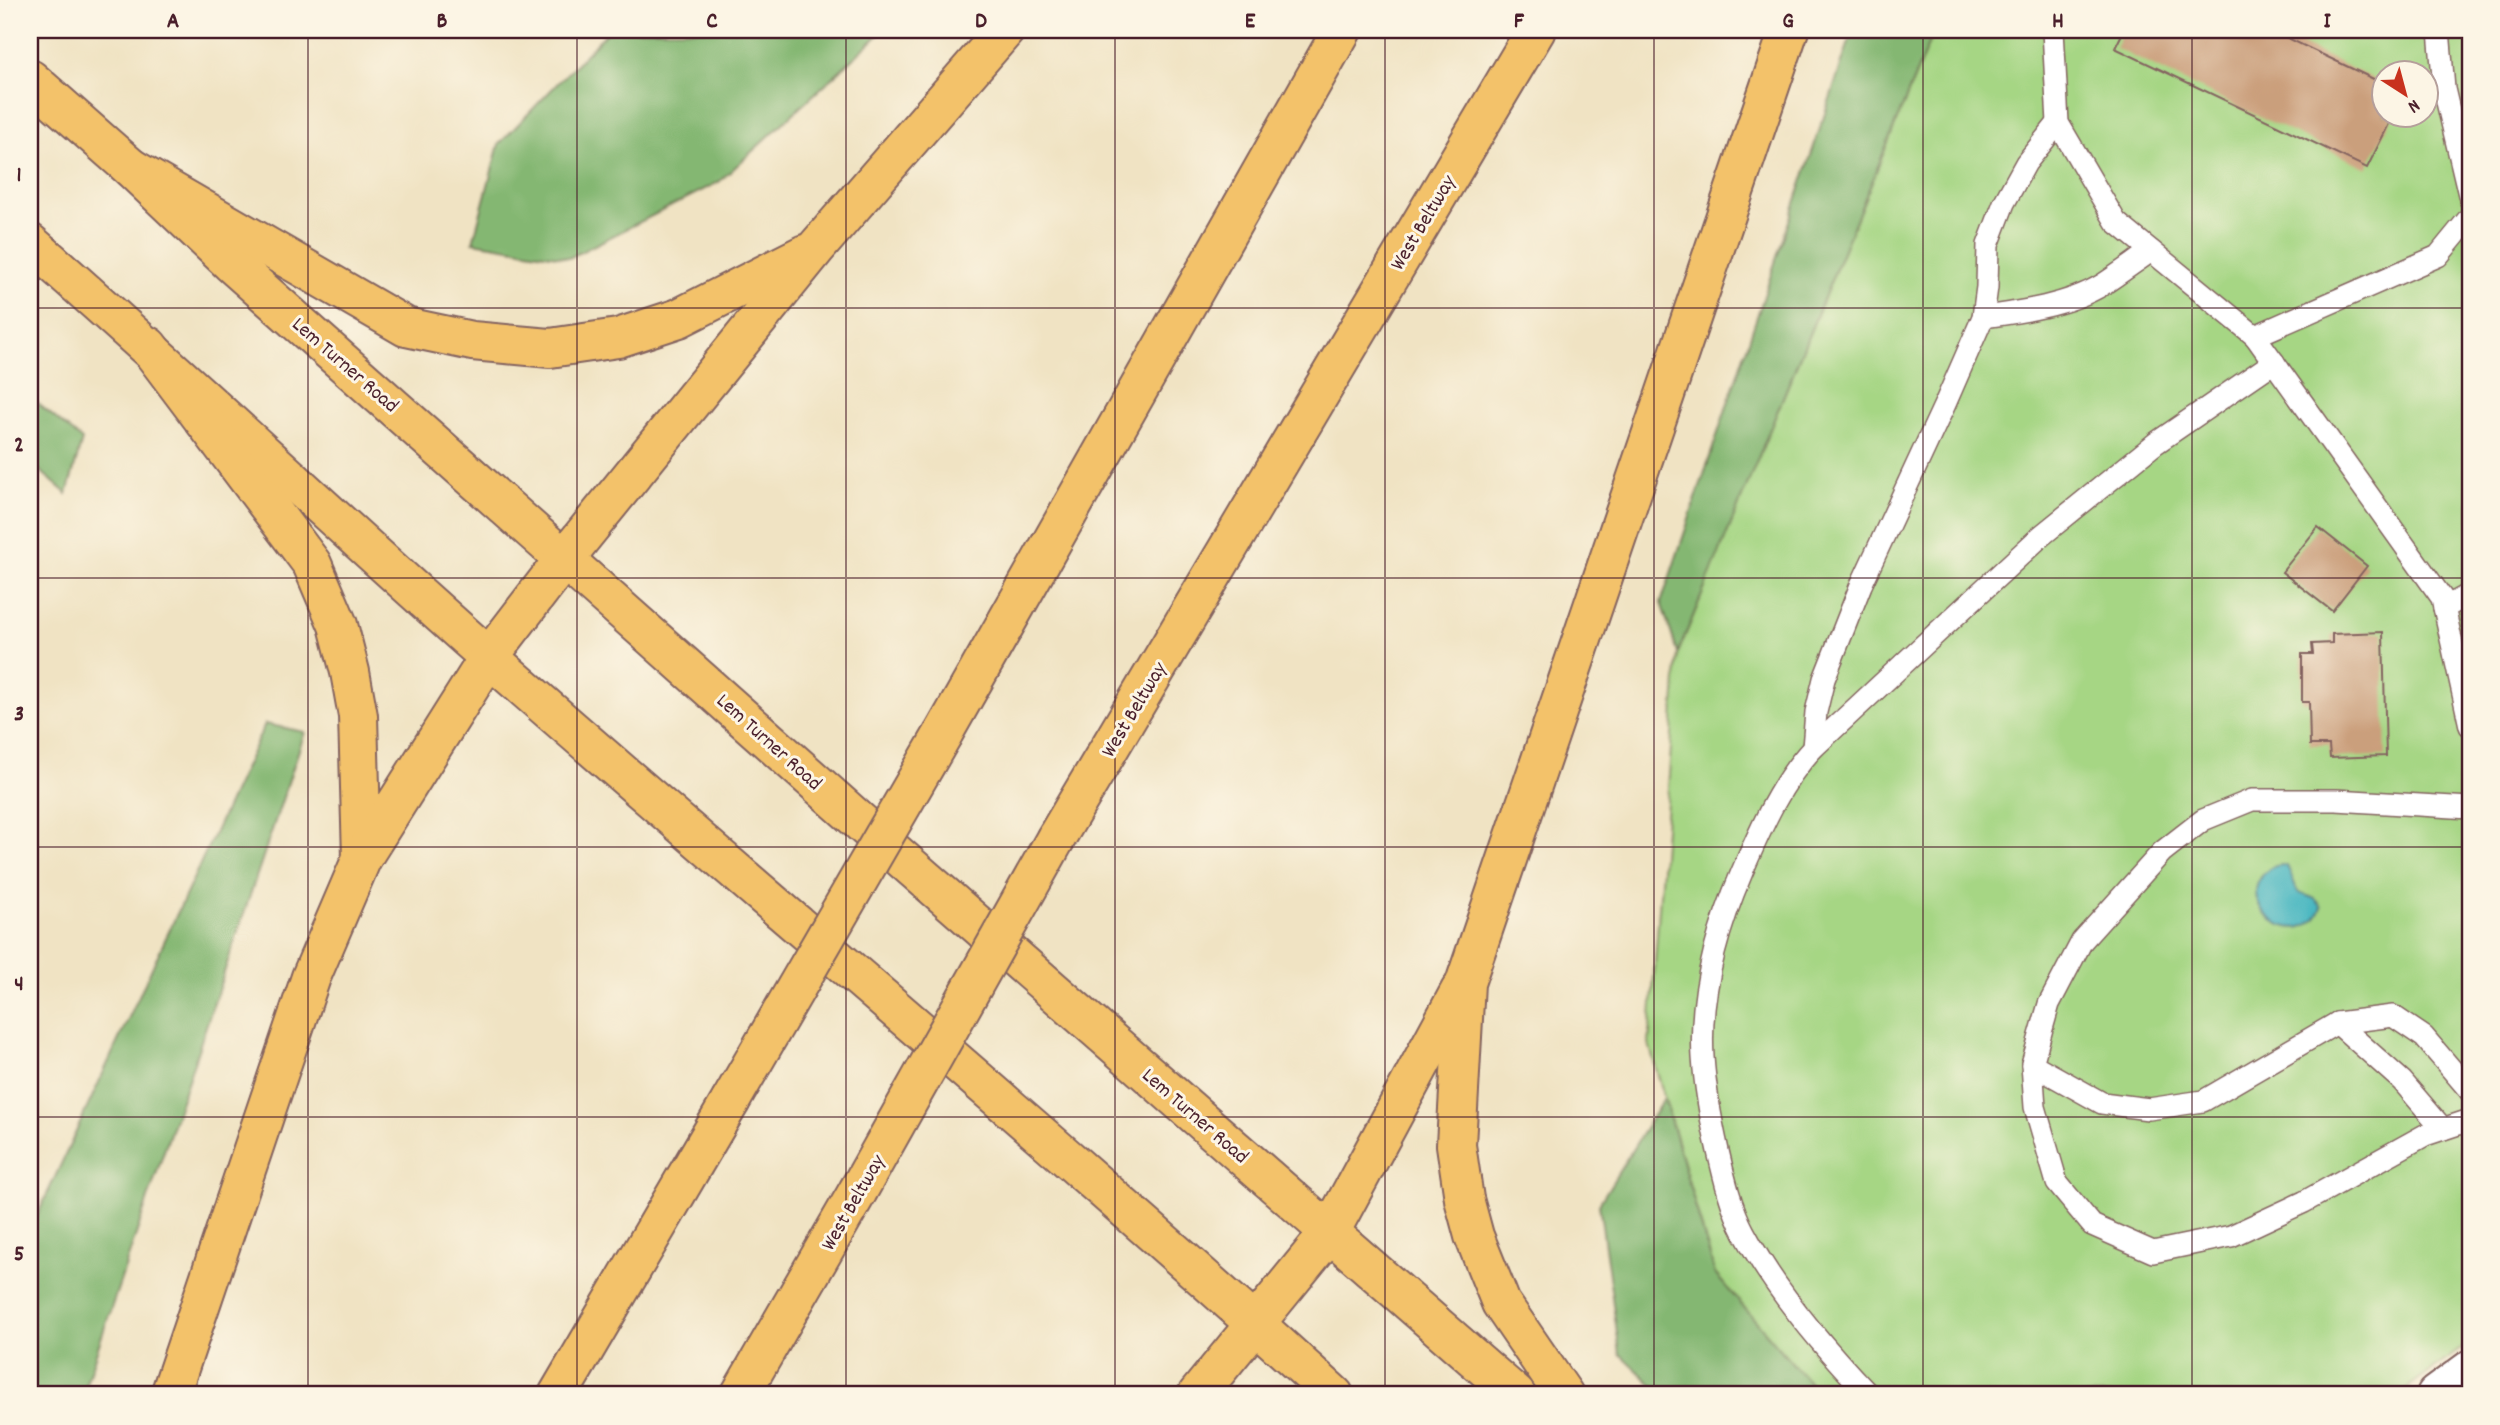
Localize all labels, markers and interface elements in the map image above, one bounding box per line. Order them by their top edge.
text: A [167,6,179,39]
text: B [437,6,448,39]
text: C [706,6,718,39]
text: D [975,6,987,39]
text: E [1245,6,1256,39]
text: F [1514,6,1525,39]
text: G [1782,6,1794,39]
text: H [2052,6,2064,39]
text: I [2323,6,2331,39]
north arrow [2370,60,2440,130]
text: N [2401,91,2425,119]
text: 1 [16,160,22,193]
street label: West Beltway [1384,170,1465,277]
street label: Lem Turner Road [284,311,404,421]
text: 2 [14,430,24,463]
street label: West Beltway [1095,657,1176,764]
street label: Lem Turner Road [708,688,827,799]
text: 3 [14,699,24,732]
text: 4 [14,969,24,1002]
street label: Lem Turner Road [1134,1062,1254,1172]
street label: West Beltway [815,1149,894,1257]
text: 5 [14,1239,24,1272]

